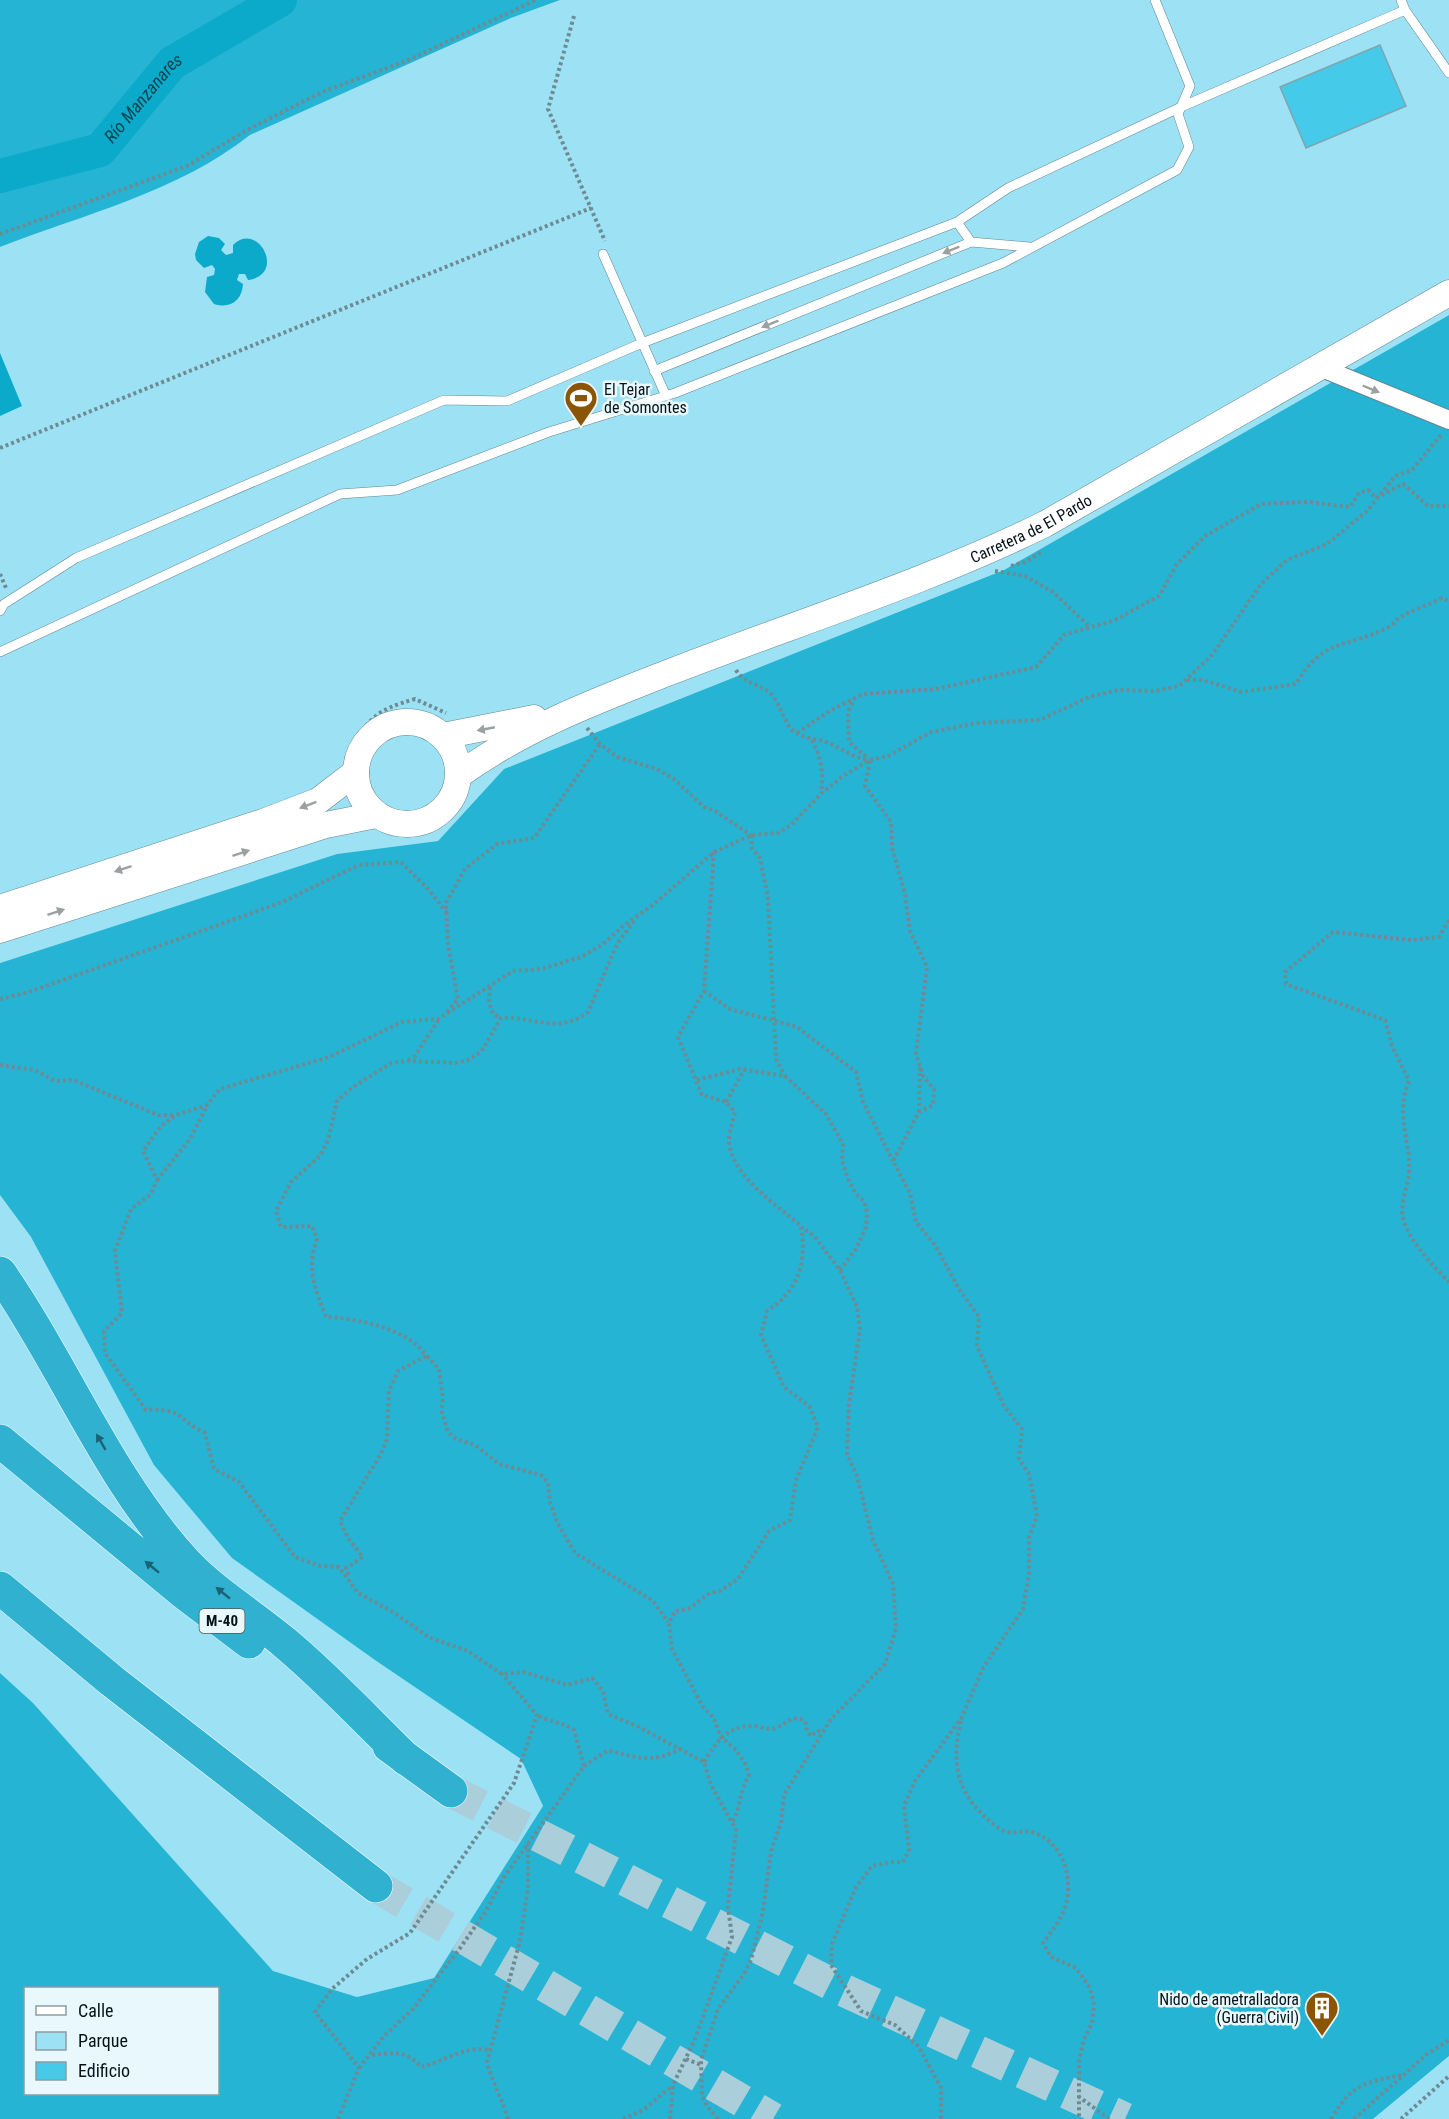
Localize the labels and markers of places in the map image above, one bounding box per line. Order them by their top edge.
sports icon: El Tejar de Somontes [563,380,599,427]
place label: El Tejar de Somontes [604,380,687,417]
place label: Nido de ametralladora (Guerra Civil) [1159,1990,1299,2027]
building icon: Nido de ametralladora (Guerra Civil) [1304,1990,1340,2037]

